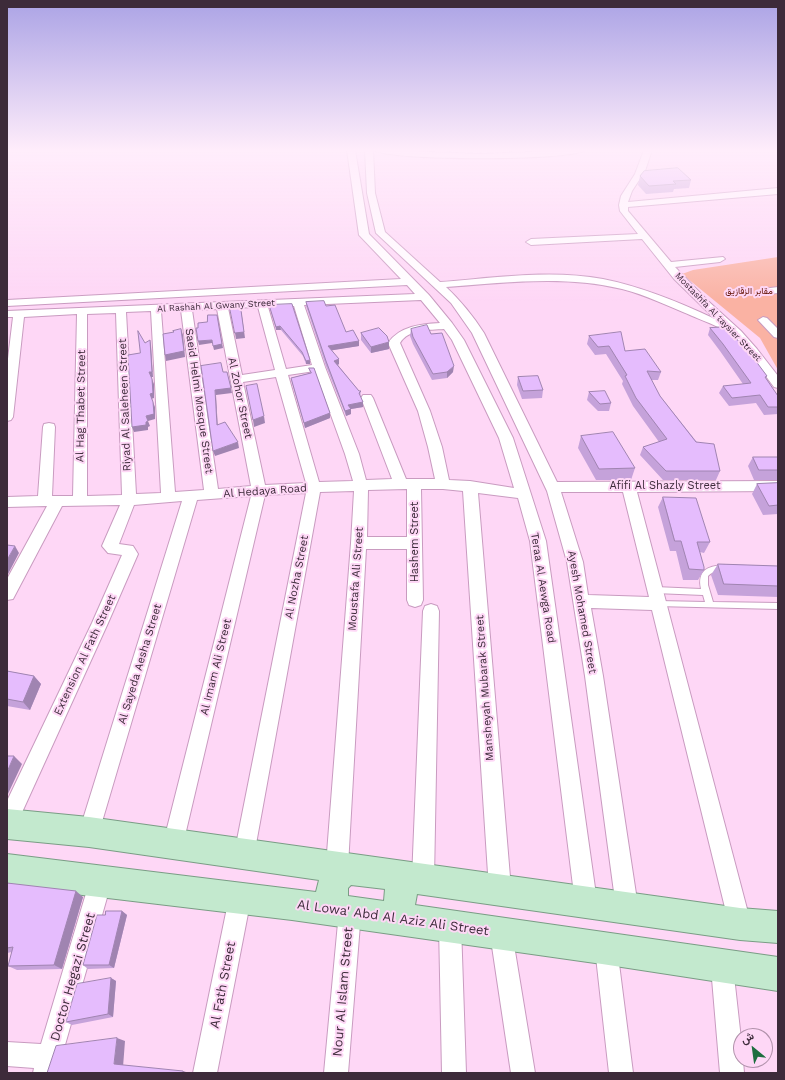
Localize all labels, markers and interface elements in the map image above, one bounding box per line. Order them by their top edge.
street label: Mostashfa Al taysier Street [673,270,763,364]
park label: مقابر الزقازيق [725,286,773,296]
street label: Al Rashah Al Gwany Street [157,298,275,314]
street label: Saeid Helmi Mosque Street [182,328,216,474]
street label: Riyad Al Saleheen Street [116,338,134,472]
street label: Al Hag Thabet Street [73,350,89,462]
street label: Al Zohor Street [225,356,255,440]
street label: Afifi Al Shazly Street [609,479,721,493]
street label: Al Hedaya Road [223,481,307,501]
street label: Hashem Street [408,502,422,582]
street label: Moustafa Ali Street [346,527,366,631]
street label: Teraa Al Aewga Road [528,532,558,644]
street label: Al Nozha Street [282,534,312,620]
street label: Ayesh Mohamed Street [565,549,599,675]
street label: Extension Al Fath Street [51,593,119,717]
street label: Al Sayeda Aesha Street [115,602,165,726]
street label: Mansheyah Mubarak Street [473,615,497,761]
street label: Al Imam Ali Street [198,617,234,717]
street label: Al Lowa' Abd Al Aziz Ali Street [296,897,490,939]
street label: Doctor Hegazi Street [47,911,99,1043]
street label: Nour Al Islam Street [330,927,356,1057]
street label: Al Fath Street [207,940,239,1030]
north arrow [733,1028,773,1068]
text: ش [738,1029,756,1047]

